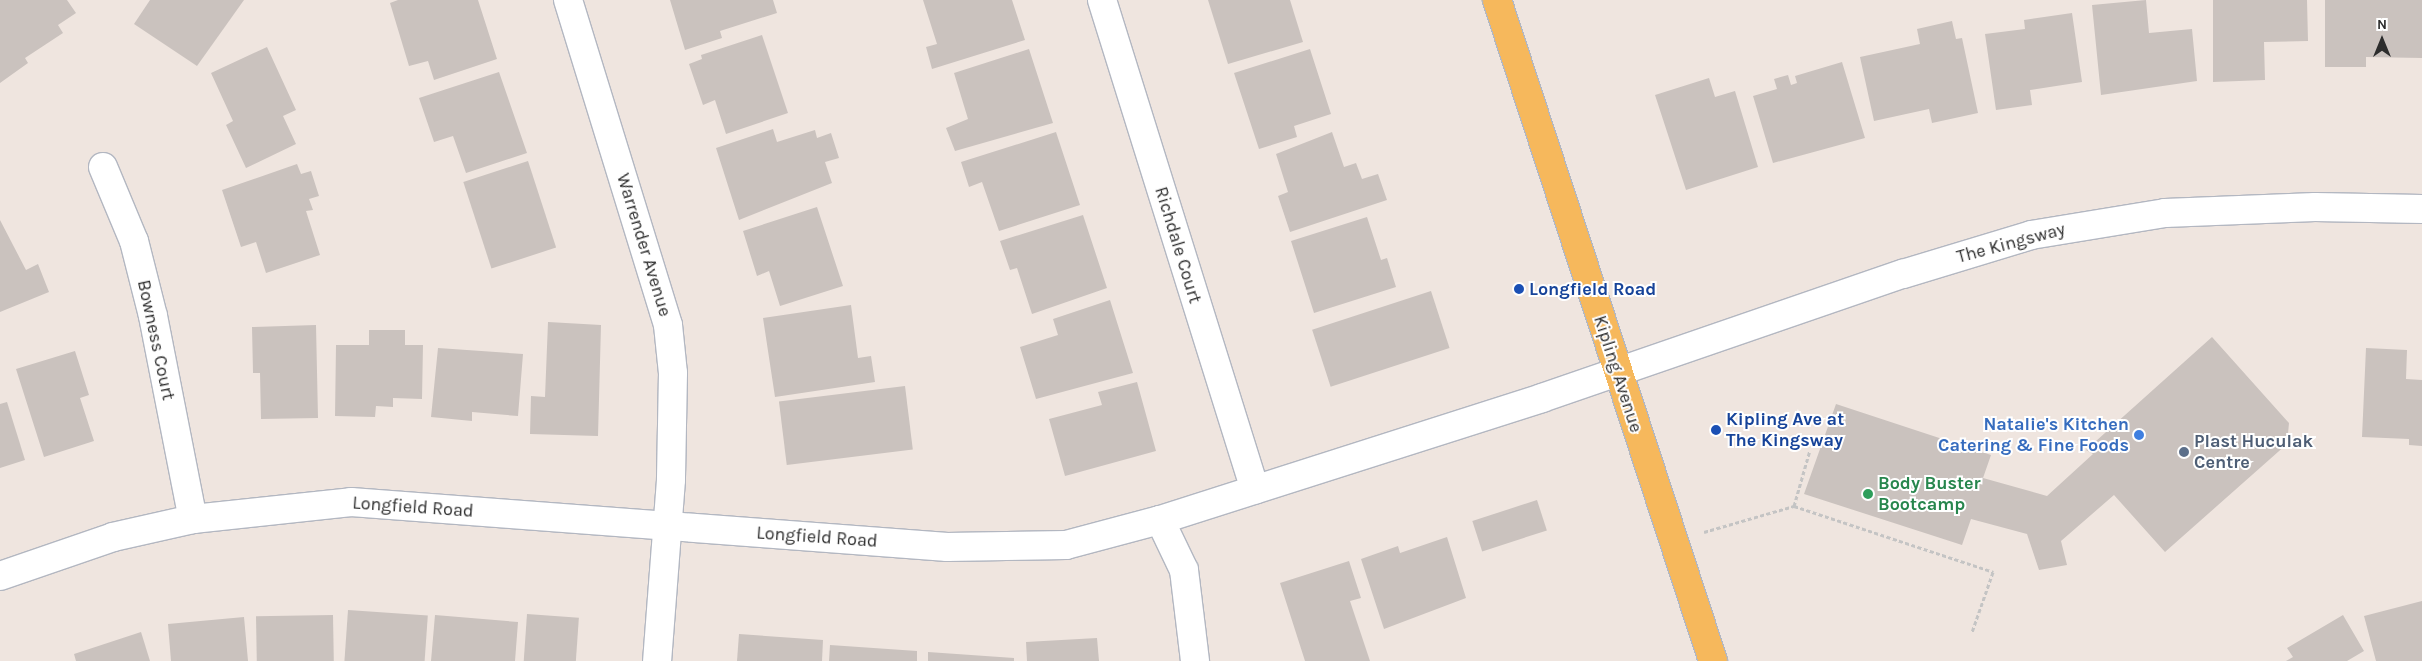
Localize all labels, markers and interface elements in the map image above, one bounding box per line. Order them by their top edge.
north arrow [2357,15,2407,65]
text: N [2377,16,2387,33]
street label: Warrender Avenue [612,171,676,319]
street label: Richdale Court [1150,184,1206,306]
street label: The Kingsway [1954,218,2068,268]
street label: Bowness Court [133,278,179,402]
place label: Longfield Road [1529,278,1656,300]
marker: Longfield Road [1513,283,1525,295]
street label: Kipling Avenue [1589,313,1647,435]
place label: Kipling Ave at The Kingsway [1726,409,1844,452]
place label: Natalie's Kitchen Catering & Fine Foods [1938,414,2129,456]
marker: Kipling Ave at The Kingsway [1710,424,1722,436]
marker: Natalie's Kitchen Catering & Fine Foods [2133,429,2145,441]
place label: Plast Huculak Centre [2194,431,2313,474]
marker: Plast Huculak Centre [2178,446,2190,458]
place label: Body Buster Bootcamp [1878,473,1981,516]
marker: Body Buster Bootcamp [1862,488,1874,500]
street label: Longfield Road [352,492,474,522]
street label: Longfield Road [756,522,878,552]

